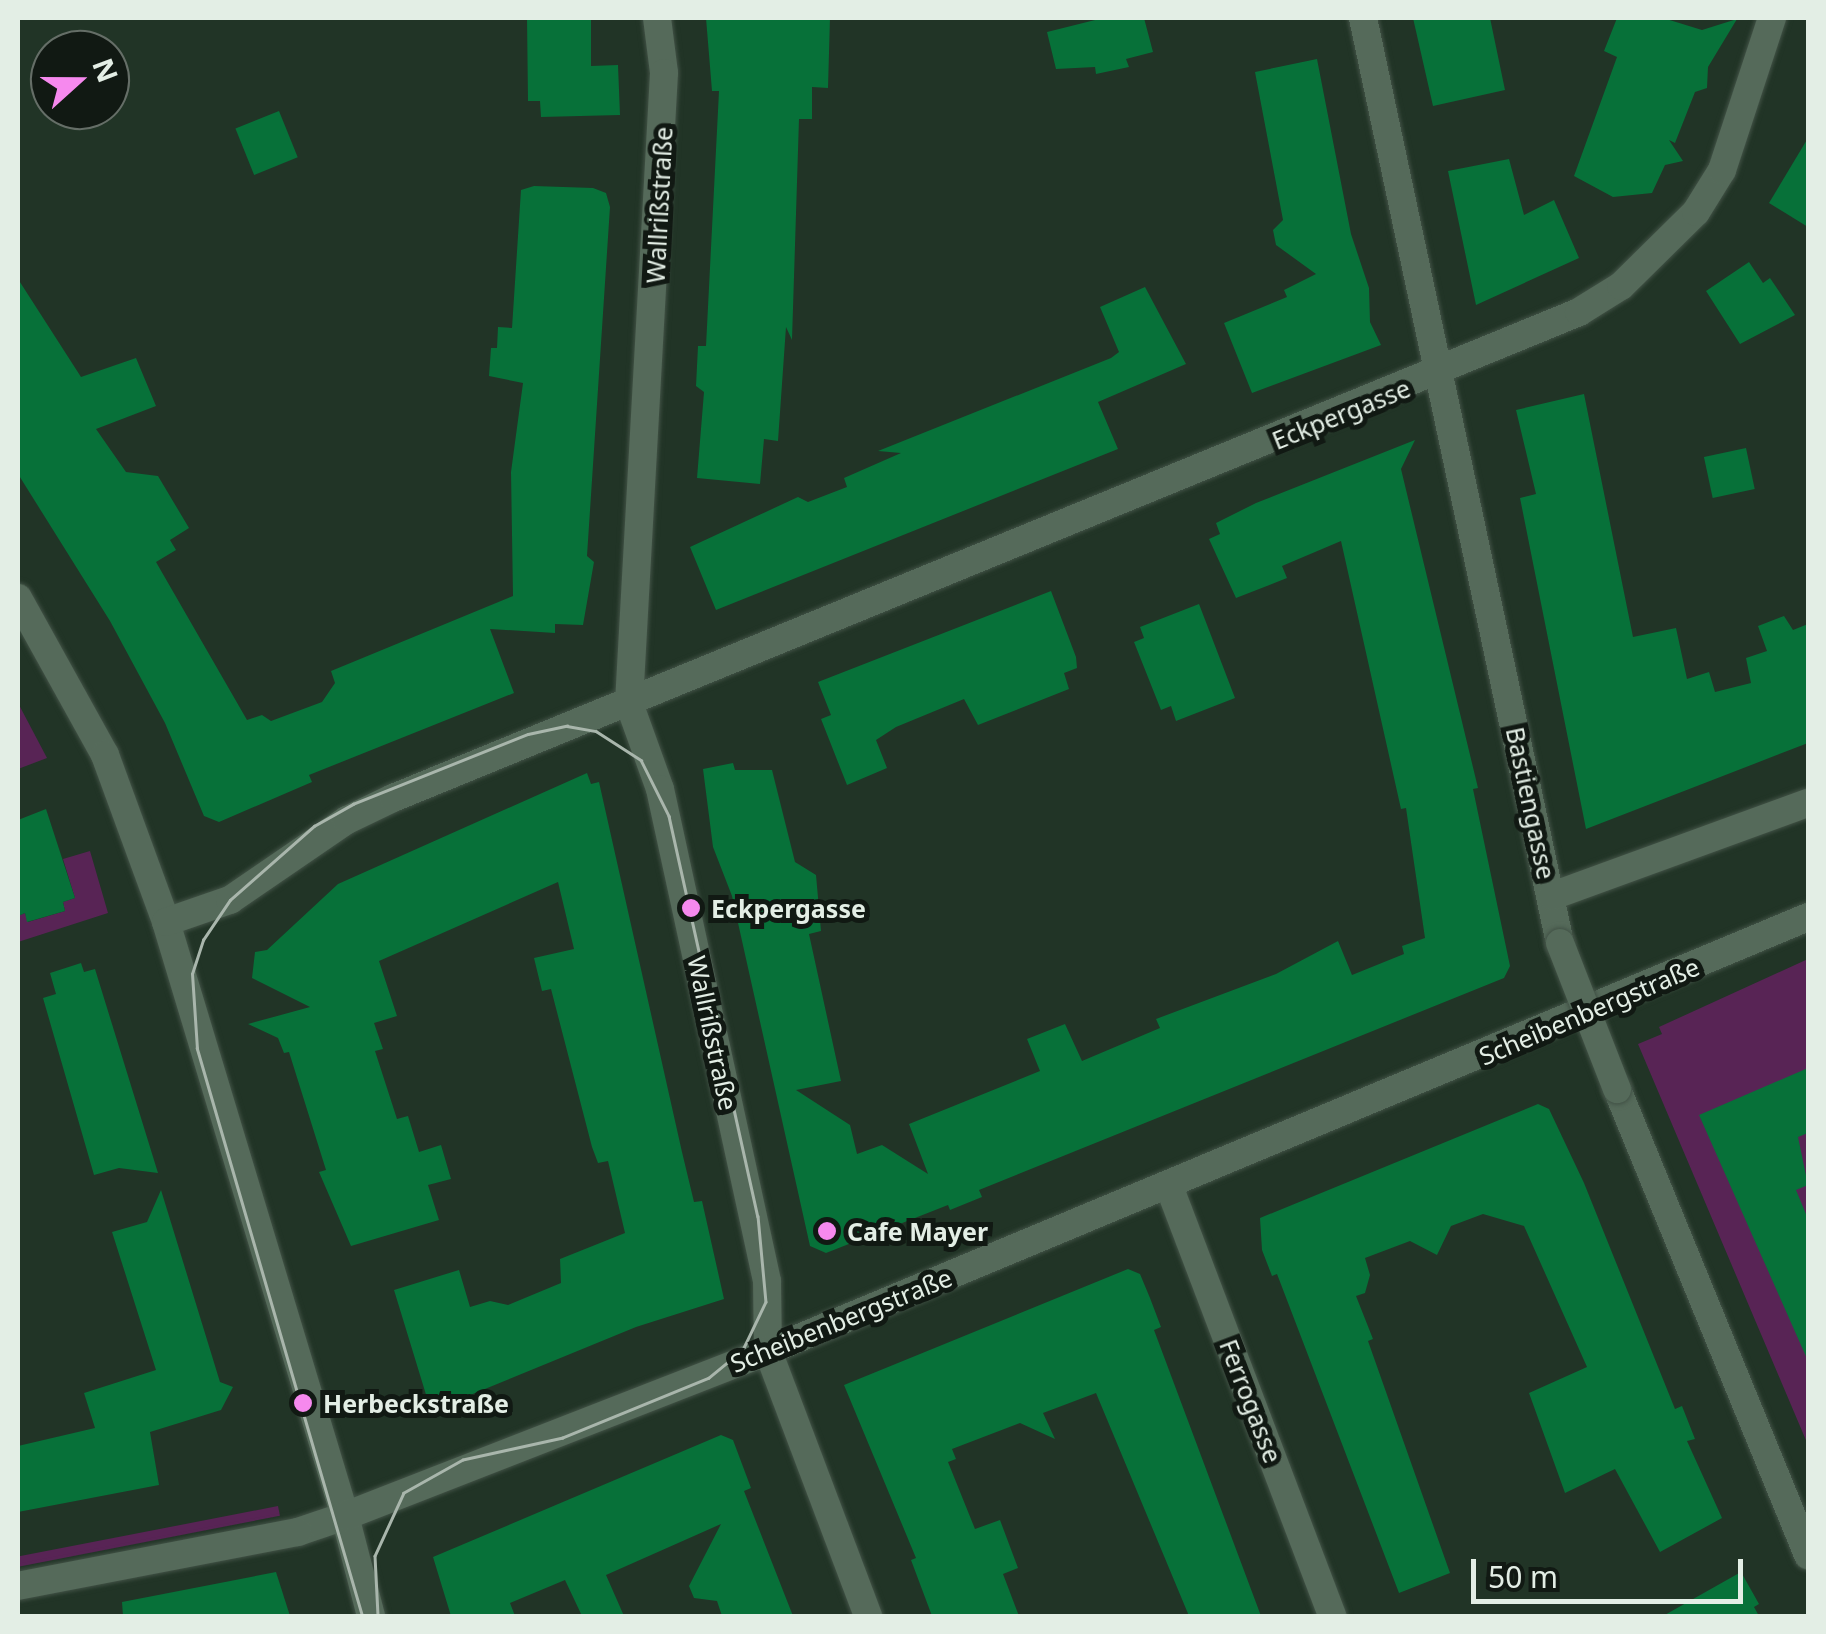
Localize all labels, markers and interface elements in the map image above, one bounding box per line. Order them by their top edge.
north arrow [30,30,130,130]
text: N [84,53,128,87]
street label: Wallrißstraße [640,126,678,284]
street label: Eckpergasse [1268,373,1414,455]
street label: Bastiengasse [1500,724,1562,882]
place label: Eckpergasse [711,893,866,923]
marker: Eckpergasse [680,897,702,919]
street label: Scheibenbergstraße [1474,951,1704,1071]
street label: Wallrißstraße [682,953,744,1113]
place label: Cafe Mayer [847,1216,988,1246]
marker: Cafe Mayer [816,1220,838,1242]
street label: Scheibenbergstraße [726,1262,956,1378]
street label: Ferrogasse [1214,1335,1288,1467]
place label: Herbeckstraße [323,1388,509,1418]
marker: Herbeckstraße [292,1392,314,1414]
scale bar [1476,1539,1748,1601]
text: 50 m [1488,1556,1558,1597]

